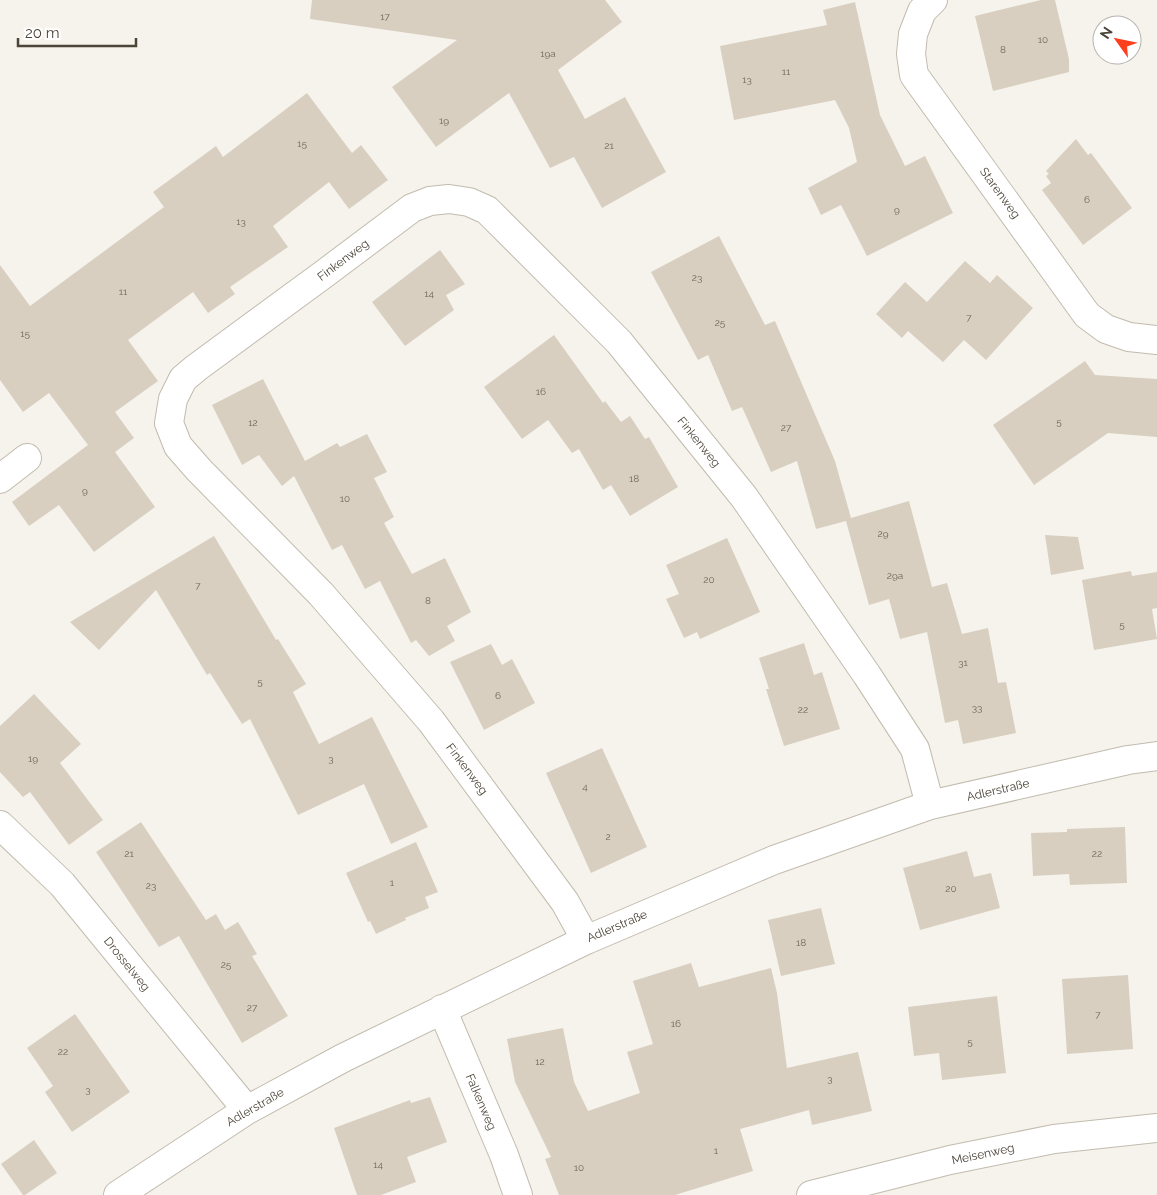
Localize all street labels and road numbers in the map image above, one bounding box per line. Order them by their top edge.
street label: Starenweg [977,165,1023,221]
street label: Finkenweg [315,236,371,284]
street label: Finkenweg [674,414,724,470]
street label: Finkenweg [443,741,491,797]
street label: Adlerstraße [965,776,1031,804]
street label: Adlerstraße [585,907,649,945]
street label: Drosselweg [101,934,153,994]
street label: Falkenweg [463,1072,499,1132]
street label: Adlerstraße [224,1085,286,1129]
street label: Meisenweg [950,1141,1016,1167]

